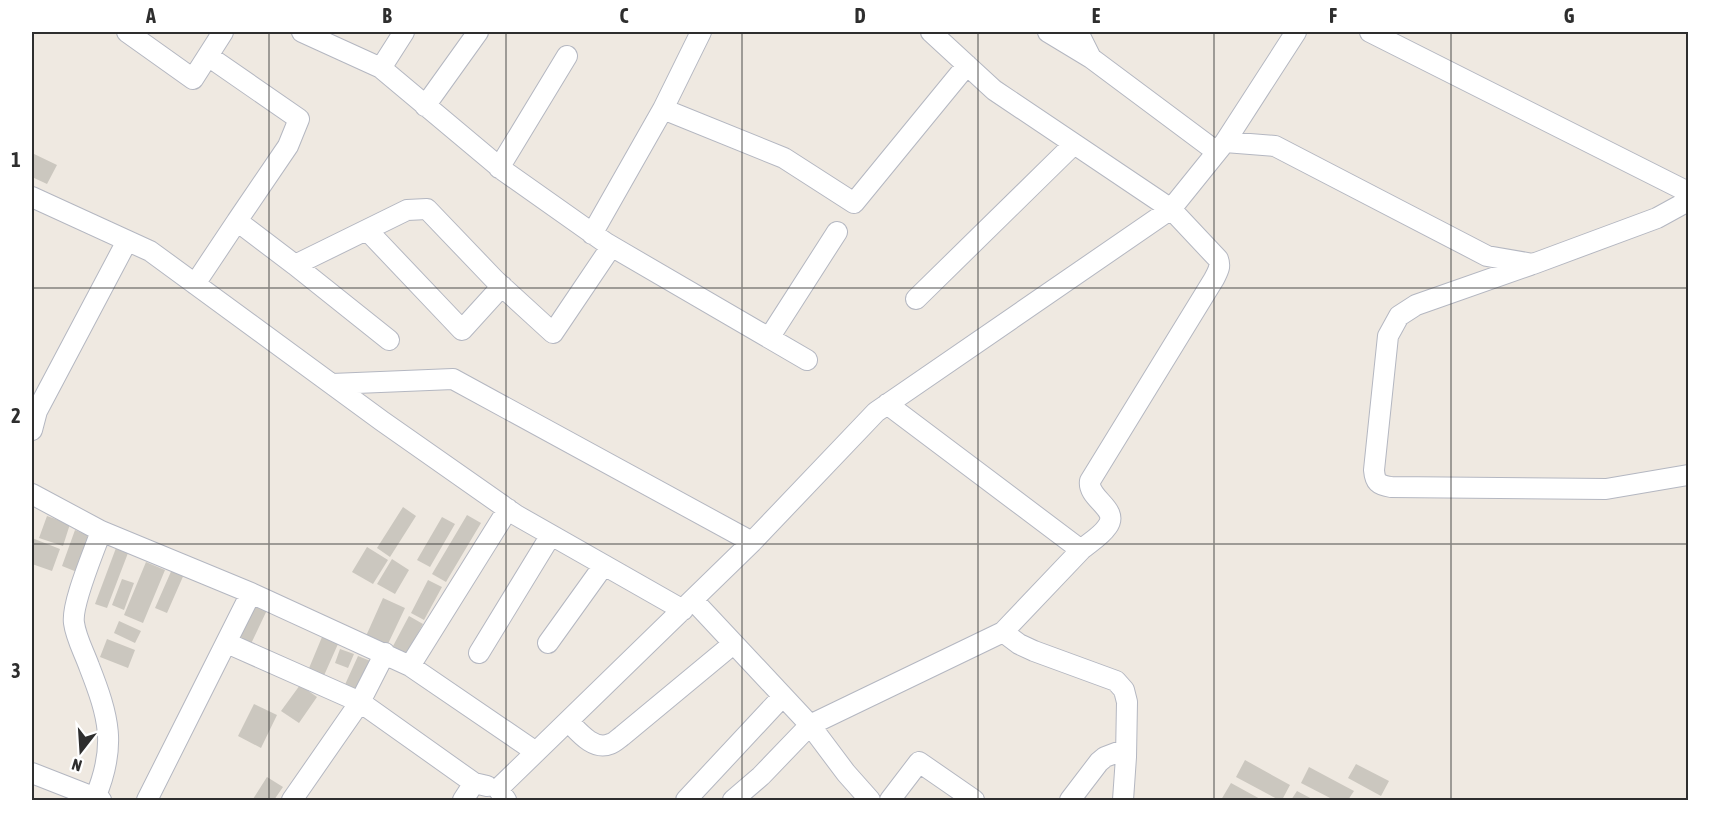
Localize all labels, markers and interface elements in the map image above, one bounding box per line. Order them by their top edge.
text: A [145,4,156,27]
text: B [382,4,392,27]
text: C [620,4,629,27]
text: D [854,4,866,27]
text: E [1092,4,1101,27]
text: F [1329,4,1337,27]
text: G [1564,4,1575,27]
text: 1 [11,148,21,171]
text: 2 [11,404,21,427]
text: 3 [11,659,21,682]
north arrow [51,721,111,781]
text: N [69,755,84,775]

